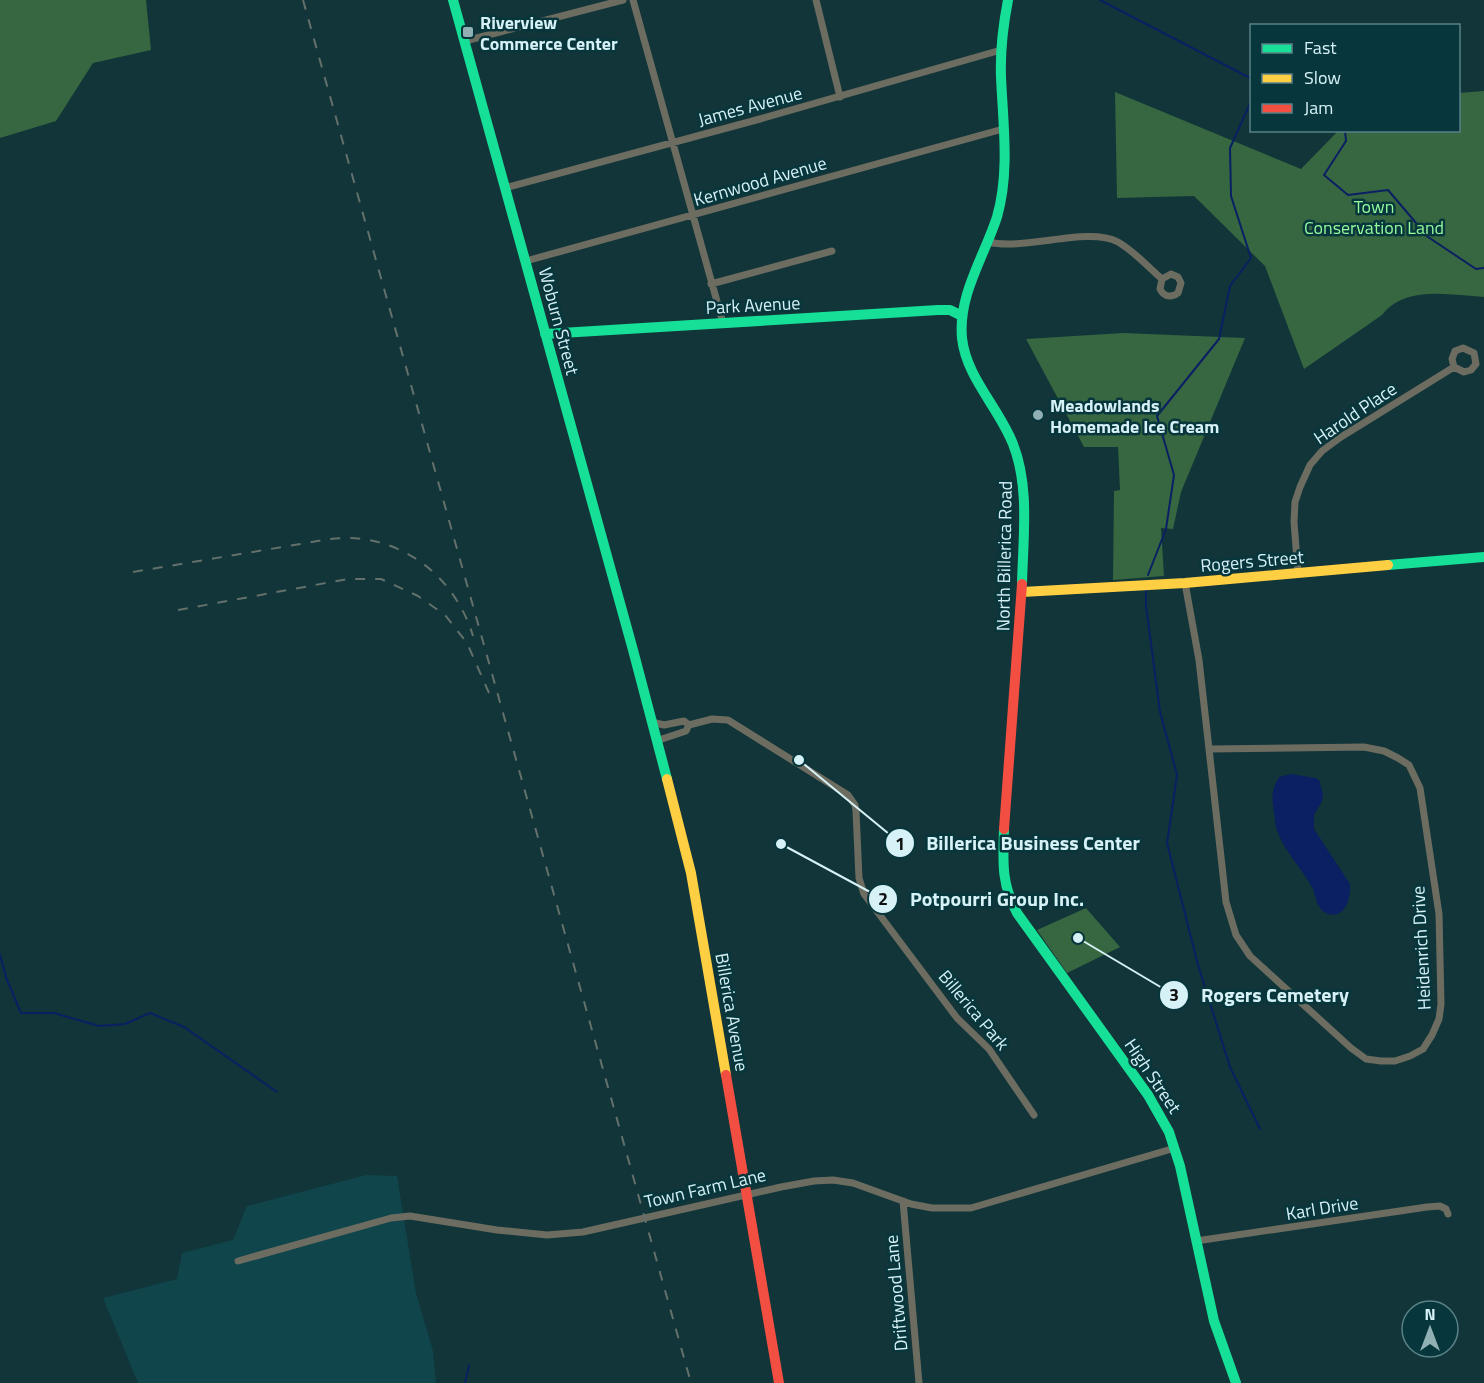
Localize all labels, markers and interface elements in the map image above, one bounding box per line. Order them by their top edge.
place label: Riverview Commerce Center [480,9,618,57]
legend [1250,24,1460,132]
marker: Riverview Commerce Center [461,25,475,39]
text: Fast [1304,34,1337,61]
text: Slow [1304,64,1341,91]
street label: James Avenue [695,79,805,133]
text: Jam [1304,94,1333,121]
street label: Kernwood Avenue [690,149,830,213]
park label: Town Conservation Land [1304,193,1444,241]
street label: Woburn Street [532,264,586,378]
street label: Park Avenue [705,289,801,321]
street label: Harold Place [1308,375,1402,451]
place label: Meadowlands Homemade Ice Cream [1050,392,1219,440]
marker: Meadowlands Homemade Ice Cream [1031,408,1045,422]
street label: North Billerica Road [989,481,1019,631]
street label: Rogers Street [1199,543,1306,579]
callout: Billerica Business Center [885,824,1152,862]
text: Billerica Business Center [926,827,1140,858]
text: 1 [895,830,905,857]
callout: Potpourri Group Inc. [868,880,1096,918]
text: Potpourri Group Inc. [910,883,1084,914]
text: 2 [878,885,888,912]
street label: Heidenrich Drive [1404,885,1438,1011]
street label: Billerica Avenue [708,951,756,1073]
street label: Billerica Park [932,964,1016,1056]
callout: Rogers Cemetery [1159,976,1361,1014]
text: Rogers Cemetery [1201,979,1349,1010]
text: 3 [1169,981,1179,1008]
street label: High Street [1118,1033,1188,1120]
street label: Town Farm Lane [641,1161,769,1215]
street label: Karl Drive [1284,1189,1360,1227]
street label: Driftwood Lane [877,1234,915,1352]
north arrow [1400,1299,1460,1359]
text: N [1424,1302,1436,1326]

